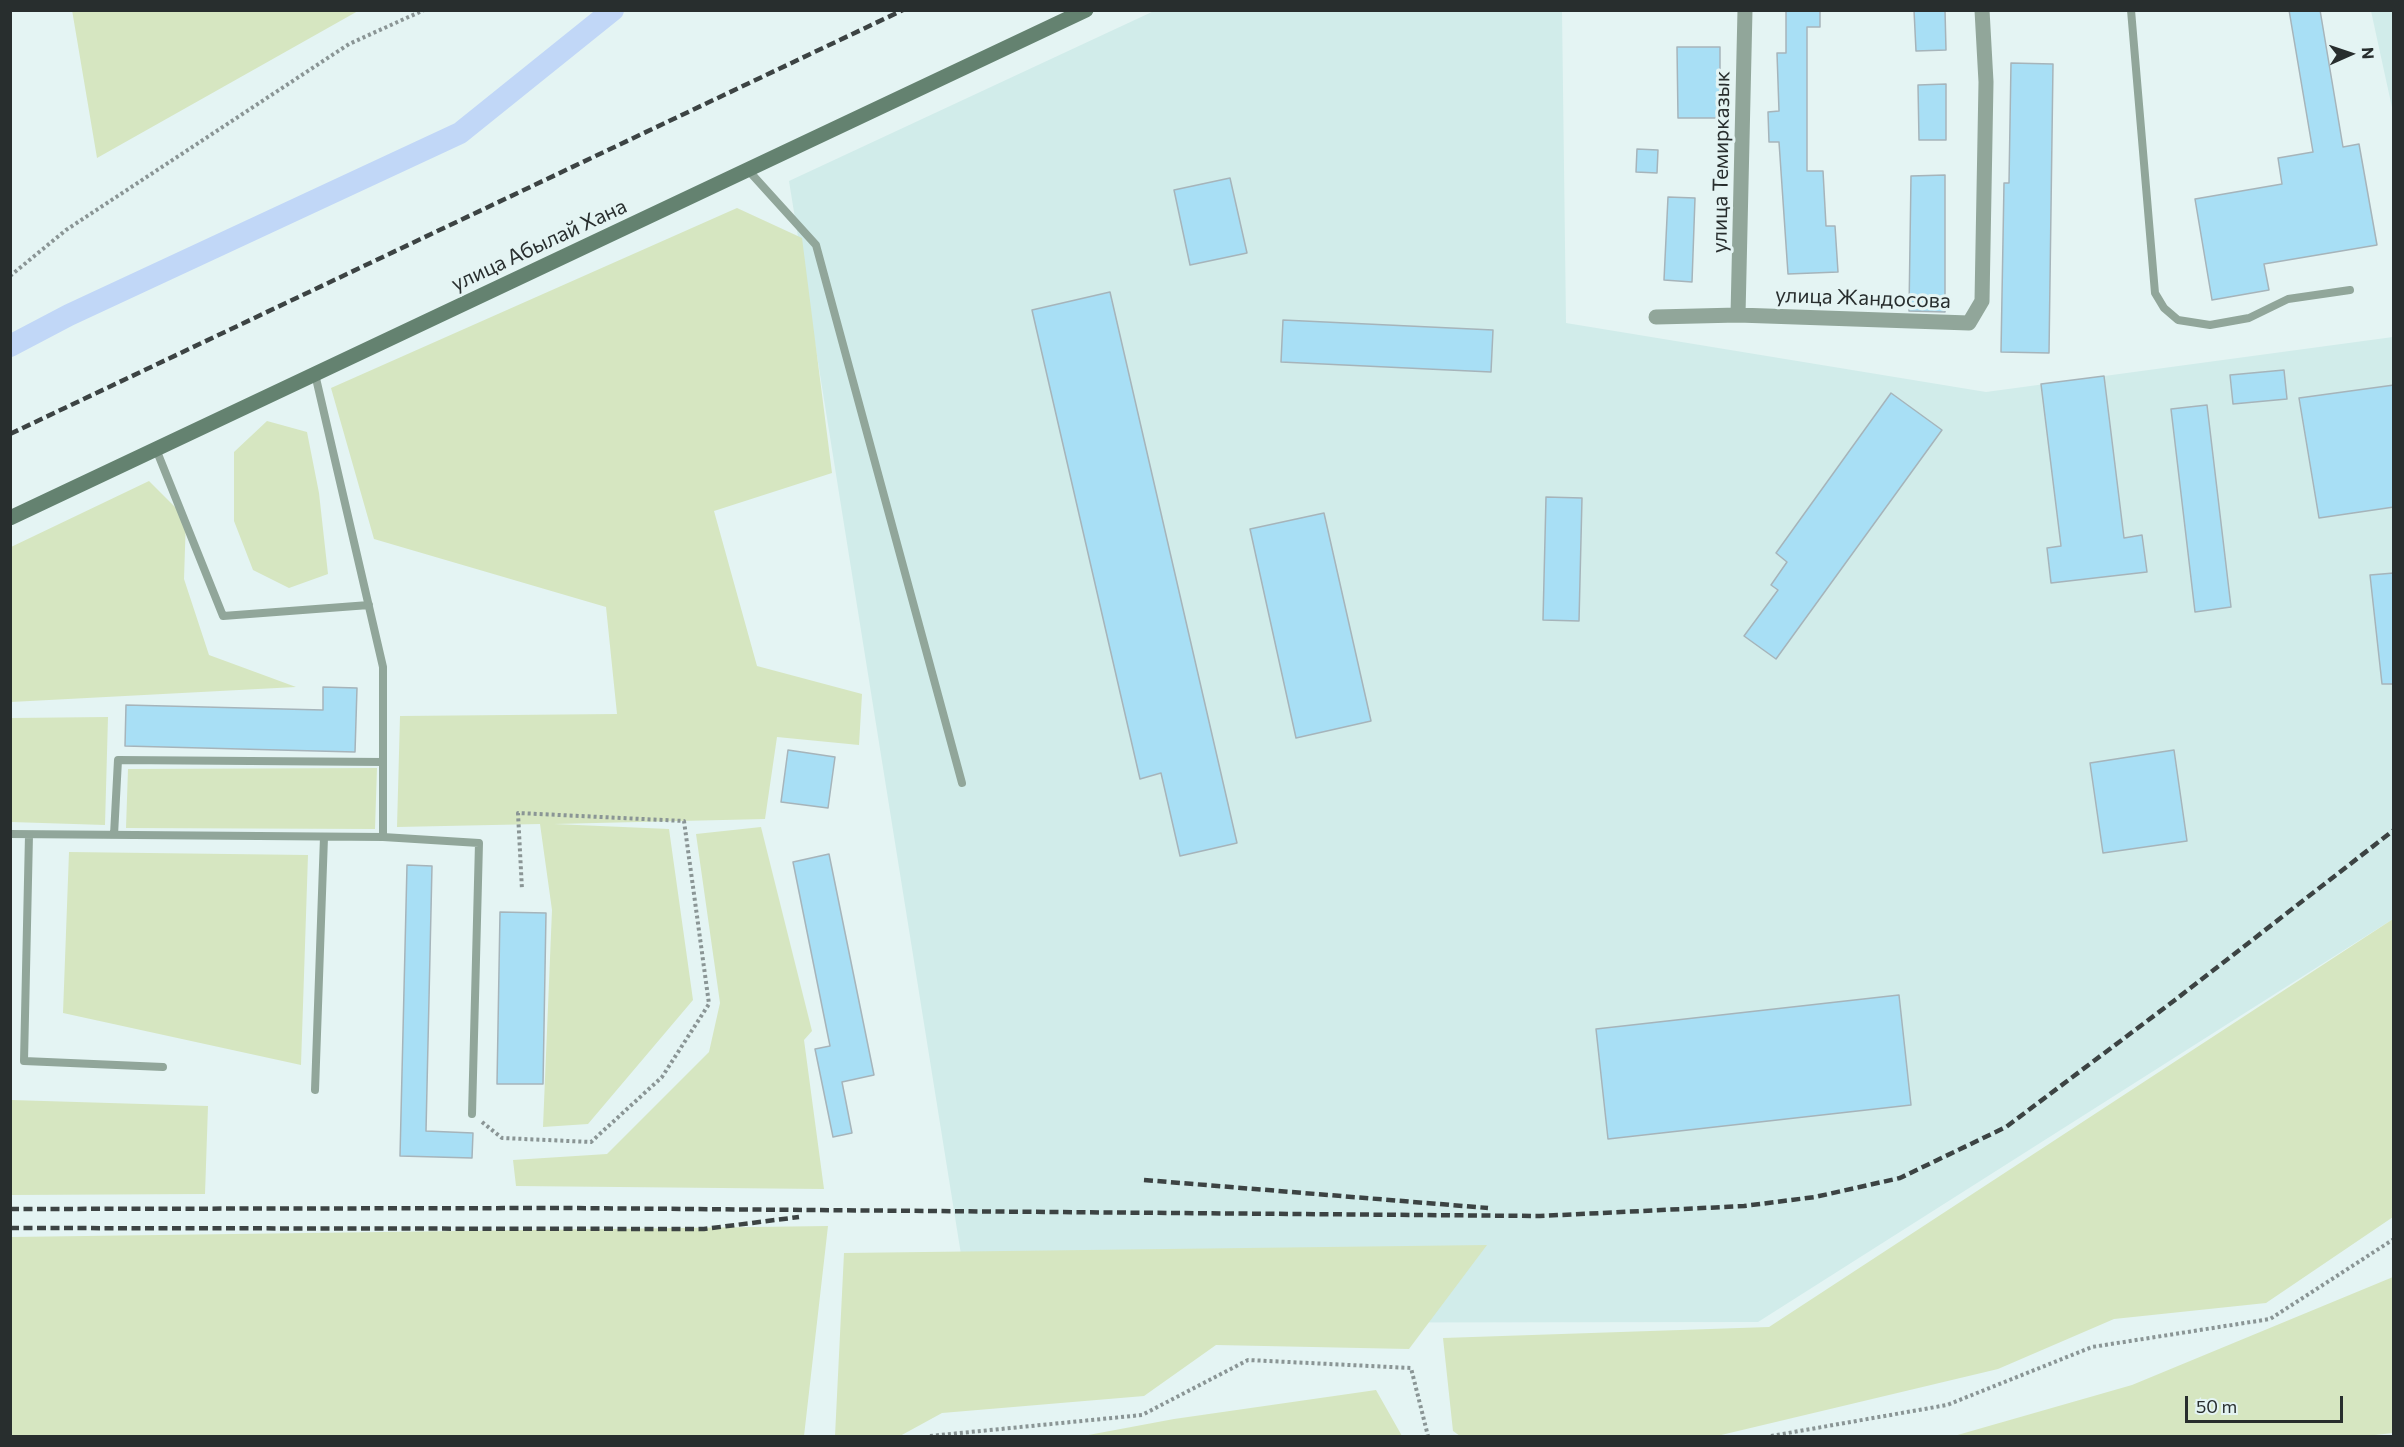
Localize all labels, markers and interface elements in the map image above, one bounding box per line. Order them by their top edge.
north arrow [2320,24,2380,84]
text: N [2359,47,2378,60]
street label: улица Темирказык [1707,71,1735,253]
street label: улица Абылай Хана [447,193,631,297]
street label: улица Жандосова [1775,282,1951,314]
scale bar [2188,1384,2346,1422]
text: 50 m [2196,1395,2237,1417]

